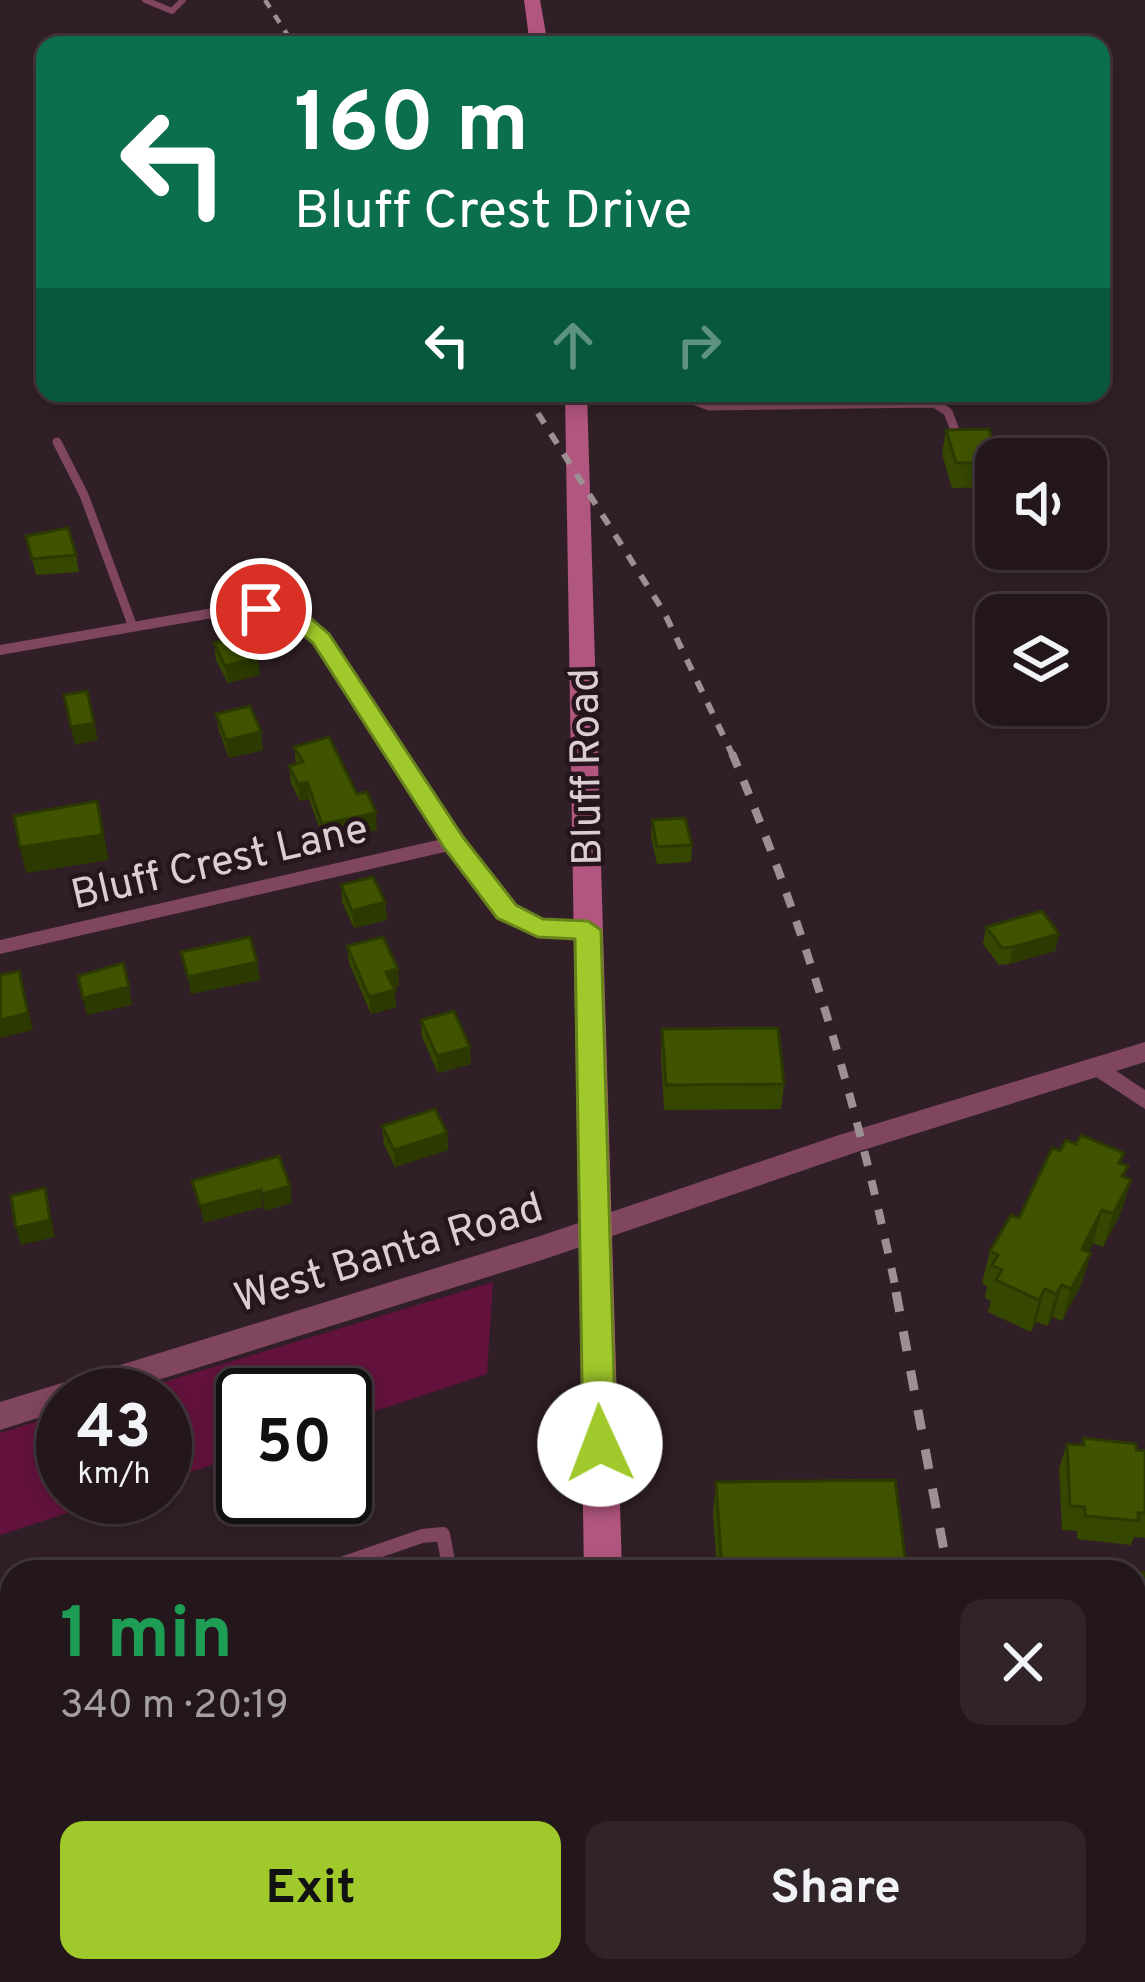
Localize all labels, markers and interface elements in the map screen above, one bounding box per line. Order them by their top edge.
text: 160 m [294,75,529,181]
icon: left [96,84,252,240]
text: Bluff Crest Drive [294,179,692,248]
icon: left [414,312,480,378]
icon: ahead [540,312,606,378]
icon: right [666,312,732,378]
map controls [975,438,1107,726]
button: sound [975,438,1107,570]
pin [210,558,312,660]
icon: arrive [228,576,294,642]
button: layers [975,594,1107,726]
street label: Bluff Road [560,668,617,866]
street label: Bluff Crest Lane [66,804,374,924]
street label: West Banta Road [229,1183,550,1327]
speed limit sign: 50 [216,1368,372,1524]
position arrow [537,1381,663,1507]
text: 43 [77,1393,151,1469]
text: km/h [78,1457,150,1494]
text: 1 min [60,1592,233,1684]
button: close [960,1599,1086,1725]
text: 340 m · 20:19 [60,1683,289,1732]
button: Exit [60,1821,561,1959]
button: Share [585,1821,1086,1959]

